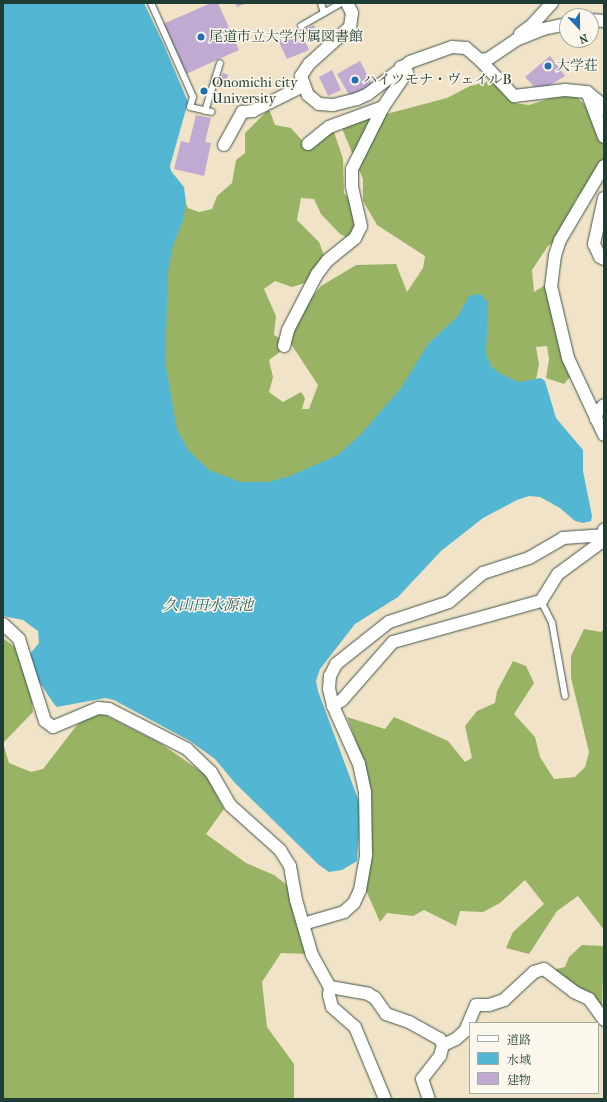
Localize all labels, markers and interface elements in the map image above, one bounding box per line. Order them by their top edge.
north arrow [559,8,599,48]
place label: 尾道市立大学付属図書館 [209,29,363,45]
text: N [577,31,590,46]
marker: 尾道市立大学付属図書館 [196,32,206,42]
place label: 大学荘 [556,58,598,74]
marker: 大学荘 [543,61,553,71]
place label: ハイツモナ・ヴェイルB [363,72,512,88]
place label: Onomichi city University [212,75,298,108]
marker: ハイツモナ・ヴェイルB [350,75,360,85]
marker: Onomichi city University [199,86,209,96]
water label: 久山田水源池 [163,597,253,615]
legend [469,1022,599,1094]
text: 道路 [507,1033,531,1047]
text: 水域 [507,1053,531,1067]
text: 建物 [507,1073,531,1087]

